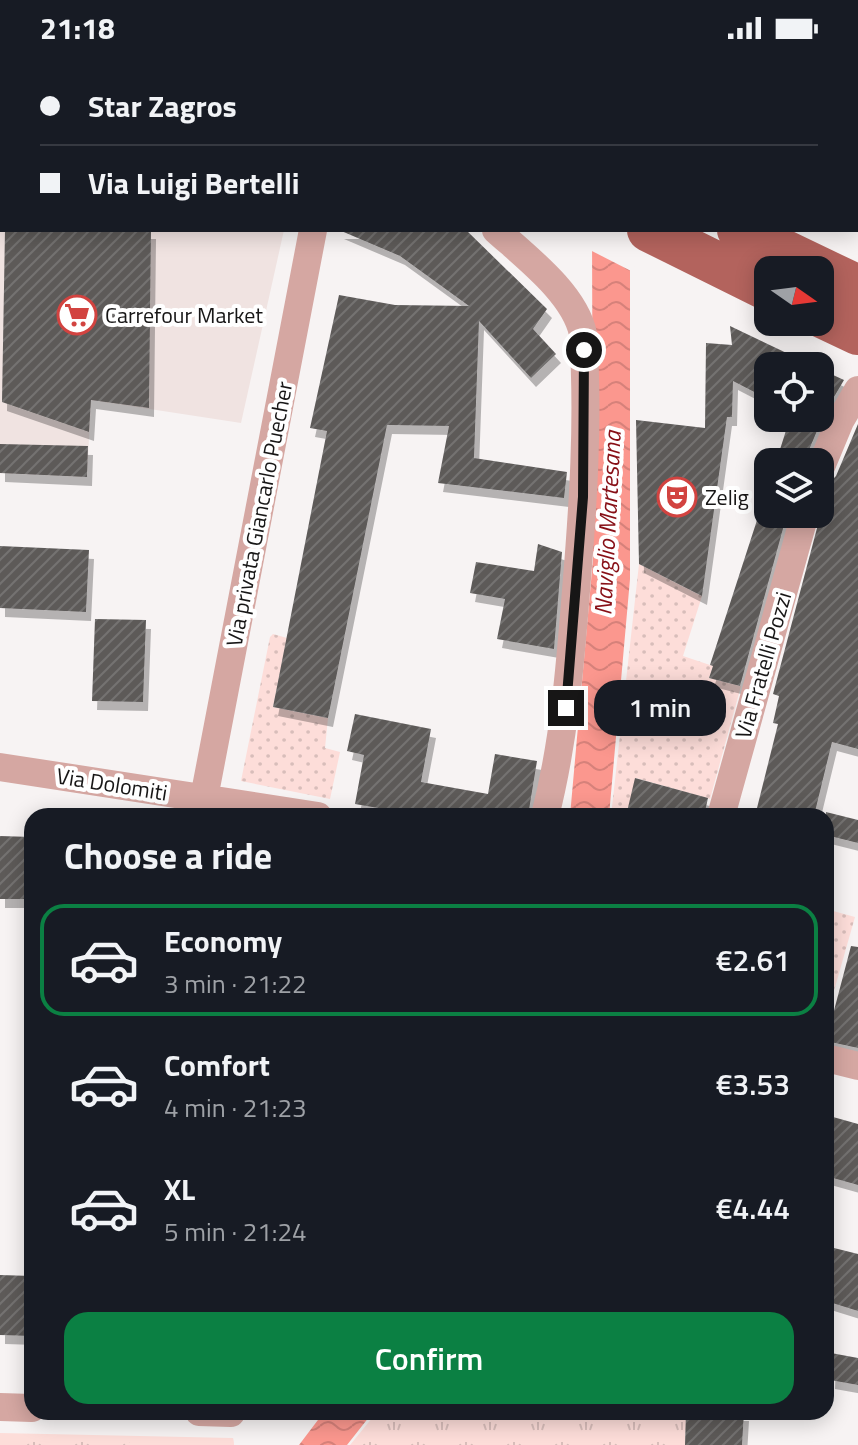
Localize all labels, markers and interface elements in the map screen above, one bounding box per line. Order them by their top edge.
text: 21:18 [40,5,115,51]
text: Star Zagros [88,83,237,129]
text: Via Luigi Bertelli [88,160,300,206]
north arrow [754,256,834,336]
map controls [754,256,834,528]
supermarket icon: Carrefour Market [56,294,98,336]
place label: Carrefour Market [105,298,263,332]
route start [566,332,602,368]
button: locate [754,352,834,432]
street label: Via privata Giancarlo Puecher [217,378,301,650]
water label: Naviglio Martesana [584,428,630,616]
button: layers [754,448,834,528]
theatre icon: Zelig [656,476,698,518]
place label: Zelig [705,480,749,514]
street label: Via Fratelli Pozzi [726,588,800,742]
callout: 1 min [594,680,726,736]
text: 1 min [629,688,691,727]
route end [548,690,584,726]
street label: Via Dolomiti [54,758,170,810]
text: Choose a ride [64,828,272,883]
text: Economy [164,918,282,964]
icon: car [68,924,140,996]
text: €2.61 [716,937,790,983]
text: 3 min · 21:22 [164,964,307,1003]
text: Comfort [164,1042,270,1088]
icon: car [68,1048,140,1120]
text: €3.53 [716,1061,790,1107]
text: 4 min · 21:23 [164,1088,307,1127]
text: XL [164,1166,195,1212]
icon: car [68,1172,140,1244]
text: €4.44 [716,1185,790,1231]
text: 5 min · 21:24 [164,1212,307,1251]
button: Confirm [64,1312,794,1404]

